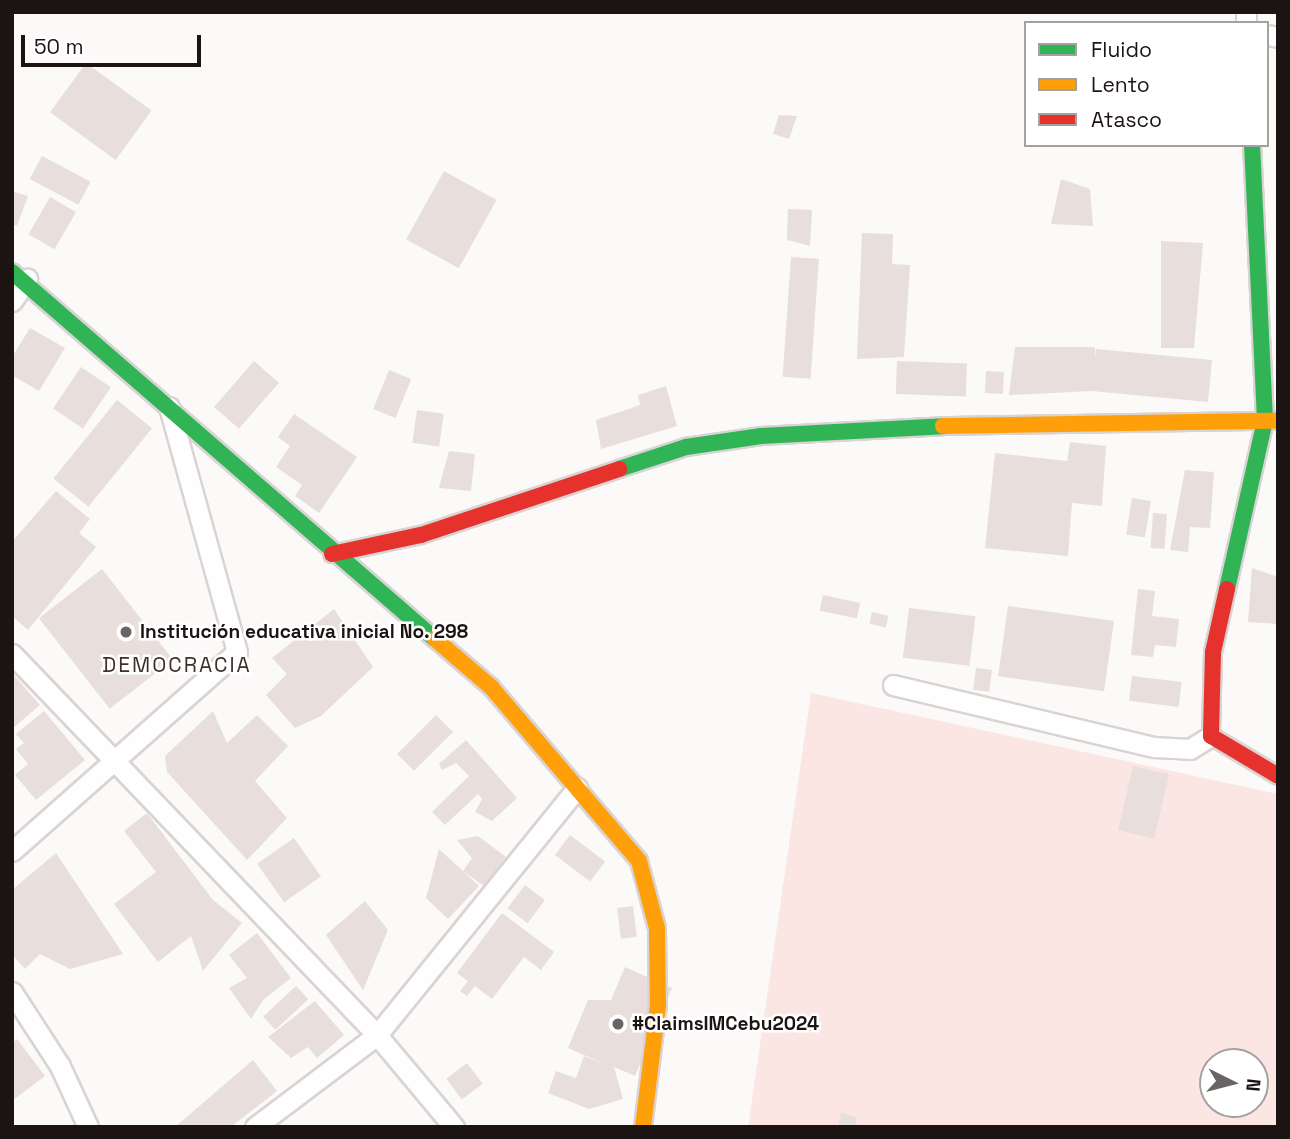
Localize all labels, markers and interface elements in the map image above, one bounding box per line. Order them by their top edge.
scale bar [24,21,205,65]
legend [1024,21,1269,147]
text: 50 m [34,33,84,60]
text: Fluido [1091,36,1152,63]
text: Lento [1091,71,1150,98]
text: Atasco [1091,106,1162,133]
place label: Institución educativa inicial No. 298 [140,621,469,643]
marker: Institución educativa inicial No. 298 [118,624,134,640]
district label: DEMOCRACIA [103,652,251,678]
place label: #ClaimsIMCebu2024 [632,1013,819,1035]
marker: #ClaimsIMCebu2024 [610,1016,626,1032]
north arrow [1199,1048,1269,1118]
text: N [1240,1077,1266,1093]

